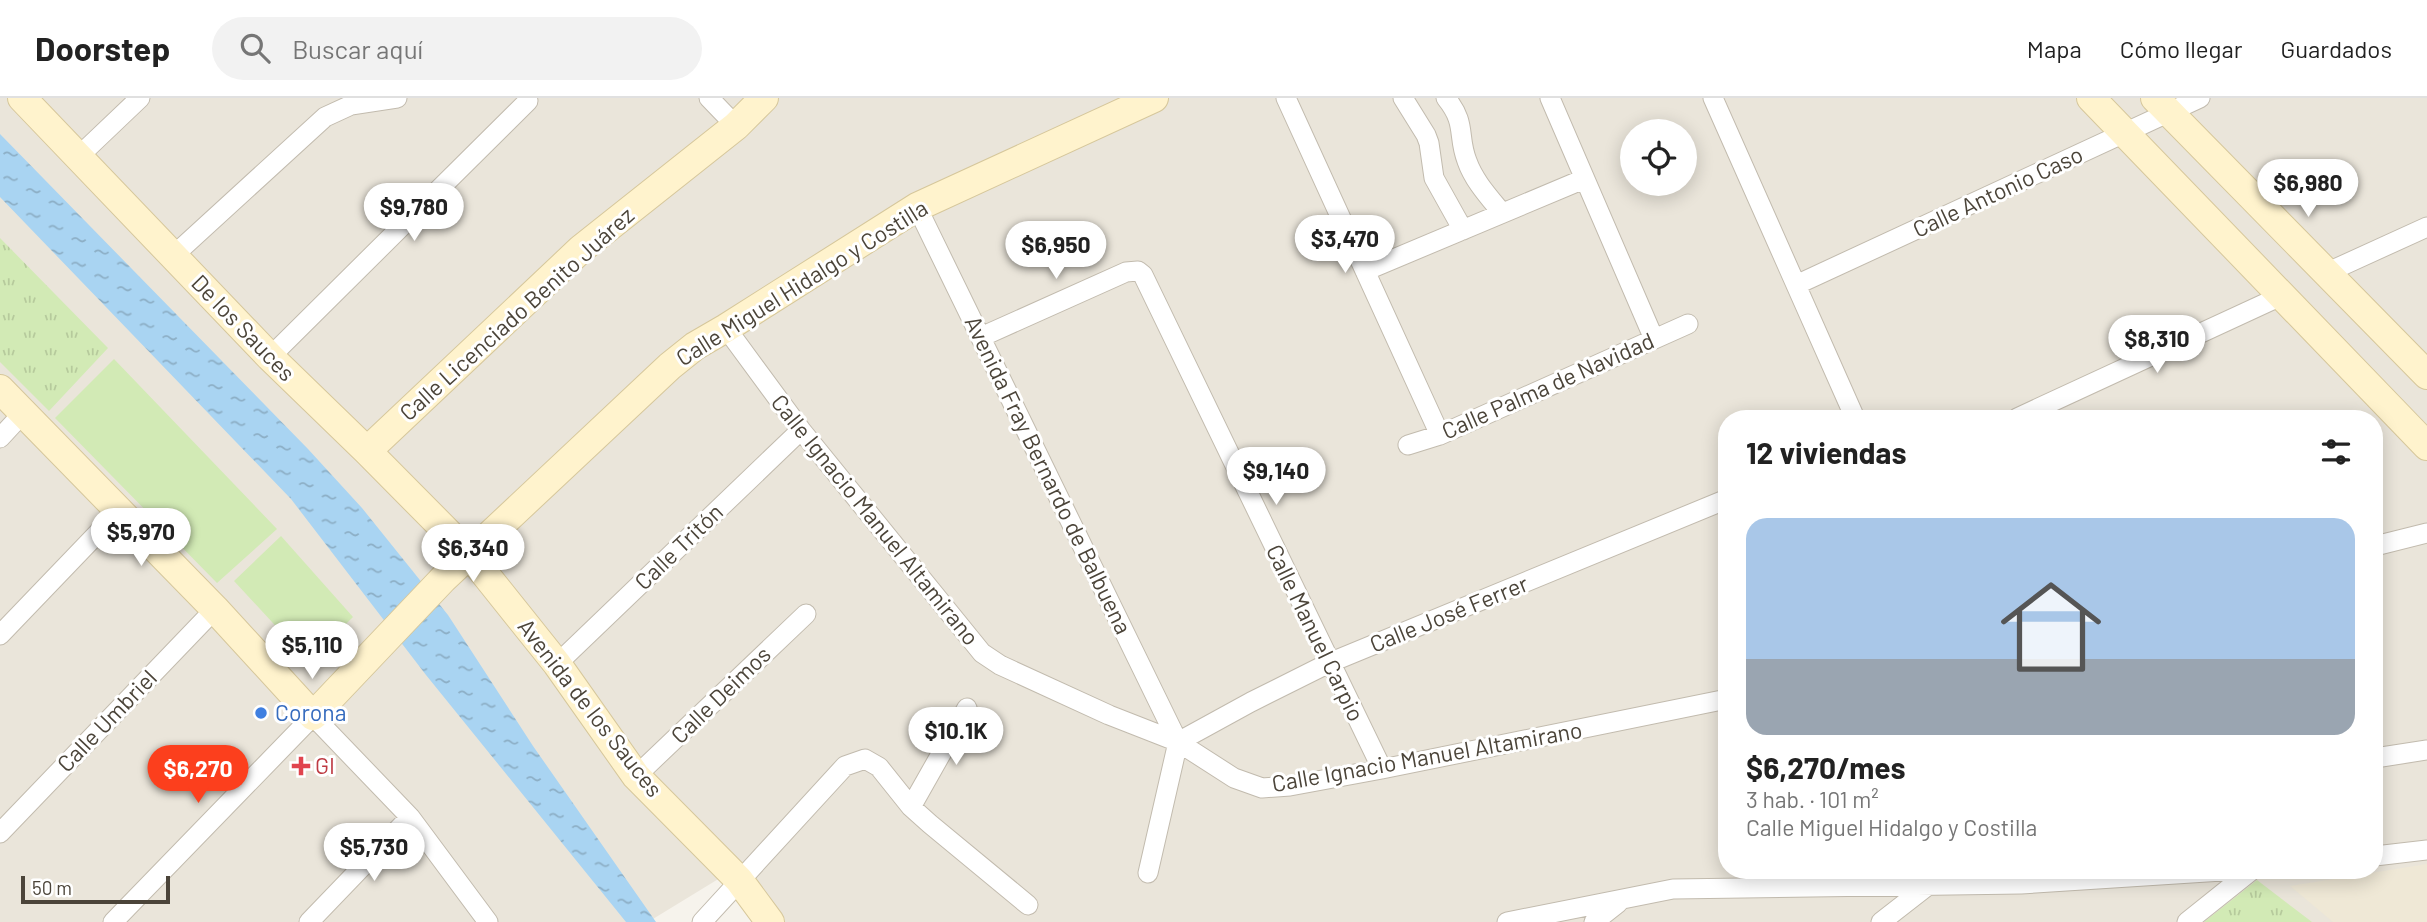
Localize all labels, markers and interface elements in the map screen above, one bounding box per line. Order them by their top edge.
search box [212,17,702,80]
text: Doorstep [35,28,170,68]
icon: search [236,29,274,67]
text: Buscar aquí [292,33,423,64]
text: Mapa [2027,34,2082,63]
text: Cómo llegar [2120,34,2242,63]
text: Guardados [2280,34,2392,63]
map controls [1620,119,1697,196]
button: locate [1620,119,1697,196]
street label: Calle Antonio Caso [1908,139,2087,243]
pin: $6,980 [2251,159,2365,219]
text: $6,980 [2273,168,2343,196]
pin: $9,780 [357,184,471,243]
text: $9,780 [380,192,448,220]
street label: Calle Miguel Hidalgo y Costilla [671,193,932,371]
street label: Calle Licenciado Benito Juárez [393,201,639,426]
pin: $3,470 [1288,216,1402,275]
pin: $6,950 [999,222,1113,281]
text: $3,470 [1311,224,1379,252]
text: $6,950 [1021,230,1091,258]
street label: De los Sauces [186,268,301,386]
street label: Avenida Fray Bernardo de Balbuena [960,311,1138,638]
pin: $8,310 [2100,316,2214,375]
text: $8,310 [2124,324,2190,352]
street label: Calle Palma de Navidad [1437,326,1658,444]
street label: Calle Ignacio Manuel Altamirano [766,388,986,650]
icon: filters [2317,433,2355,471]
text: 12 viviendas [1746,434,1907,470]
pin: $9,140 [1219,448,1333,507]
text: $9,140 [1243,456,1309,484]
street label: Calle Tritón [628,497,728,595]
pin: $5,970 [84,508,198,568]
text: $5,970 [107,517,175,545]
pin: $6,340 [416,524,530,584]
text: $6,340 [437,533,509,561]
street label: Calle Manuel Carpio [1261,540,1371,725]
icon: home [1988,564,2114,690]
street label: Calle José Ferrer [1365,568,1533,658]
street label: Avenida de los Sauces [512,613,669,802]
pin: $5,110 [255,622,369,681]
text: $5,110 [281,630,343,658]
street label: Calle Deimos [665,640,776,749]
street label: Calle Umbriel [51,663,162,777]
place label: Corona [275,698,346,726]
marker: Corona [253,705,269,721]
pin: $10.1K [899,708,1013,767]
street label: Calle Ignacio Manuel Altamirano [1270,715,1584,797]
text: $10.1K [924,716,988,744]
pin: $6,270 [141,746,255,805]
text: $6,270/mes [1746,749,1906,785]
place label: GI [315,751,335,779]
text: $6,270 [163,754,233,782]
marker: GI [293,758,309,774]
text: 3 hab. · 101 m² [1746,785,1879,813]
text: Calle Miguel Hidalgo y Costilla [1746,813,2037,841]
pin: $5,730 [317,824,431,883]
text: $5,730 [340,832,408,860]
scale bar [21,873,170,905]
text: 50 m [32,876,72,899]

